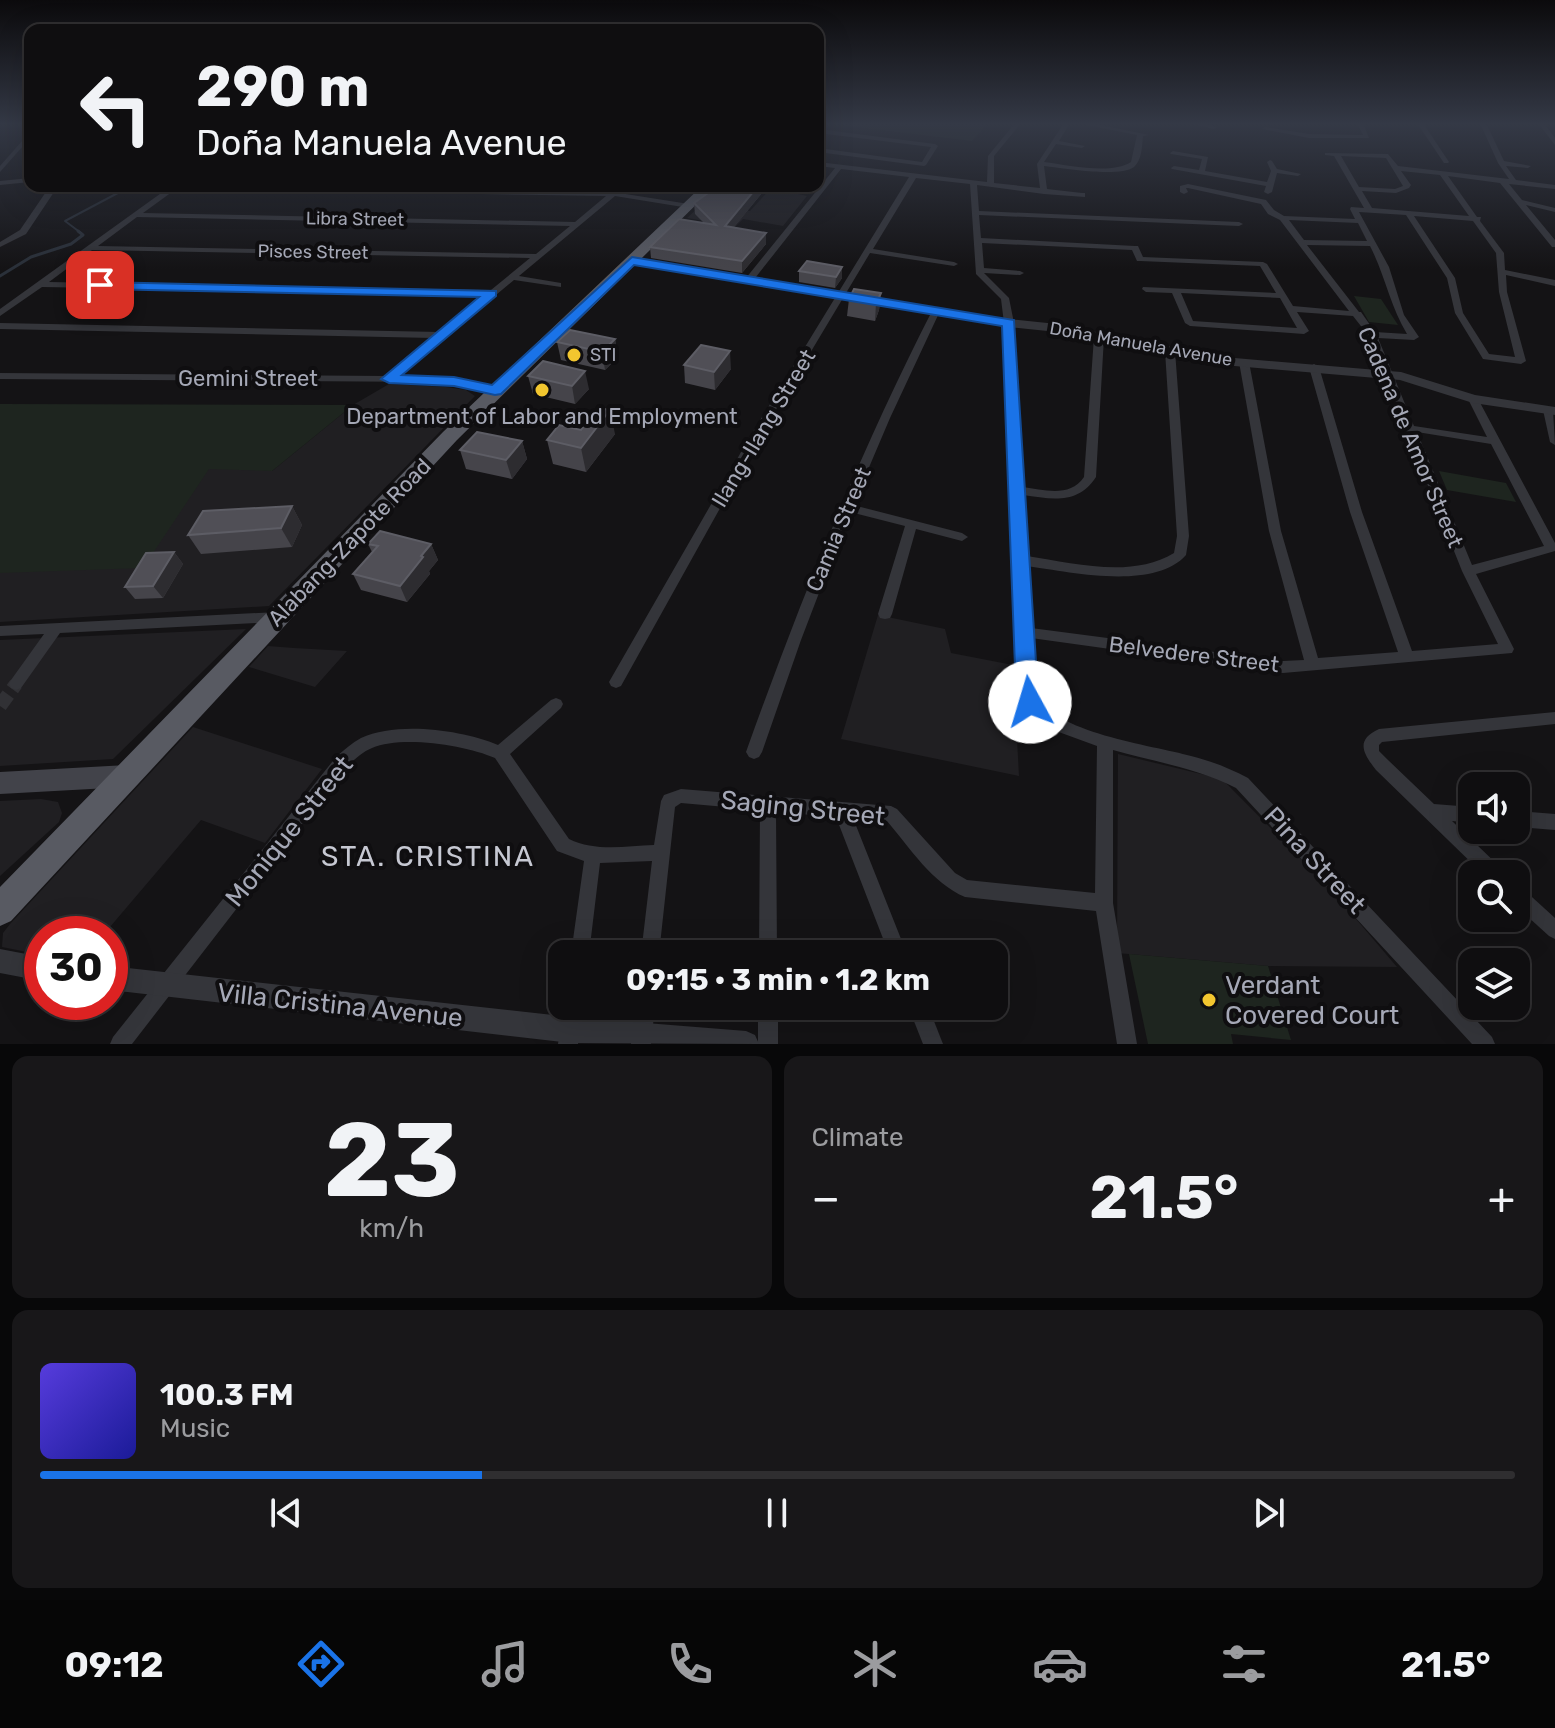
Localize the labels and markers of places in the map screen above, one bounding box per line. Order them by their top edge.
pin [66,251,134,319]
place label: STI [590,344,616,366]
marker: STI [565,346,583,364]
marker: Department of Labor and Employment [533,381,551,399]
place label: Department of Labor and Employment [346,403,738,430]
place label: Verdant Covered Court [1225,970,1399,1031]
marker: Verdant Covered Court [1200,991,1218,1009]

